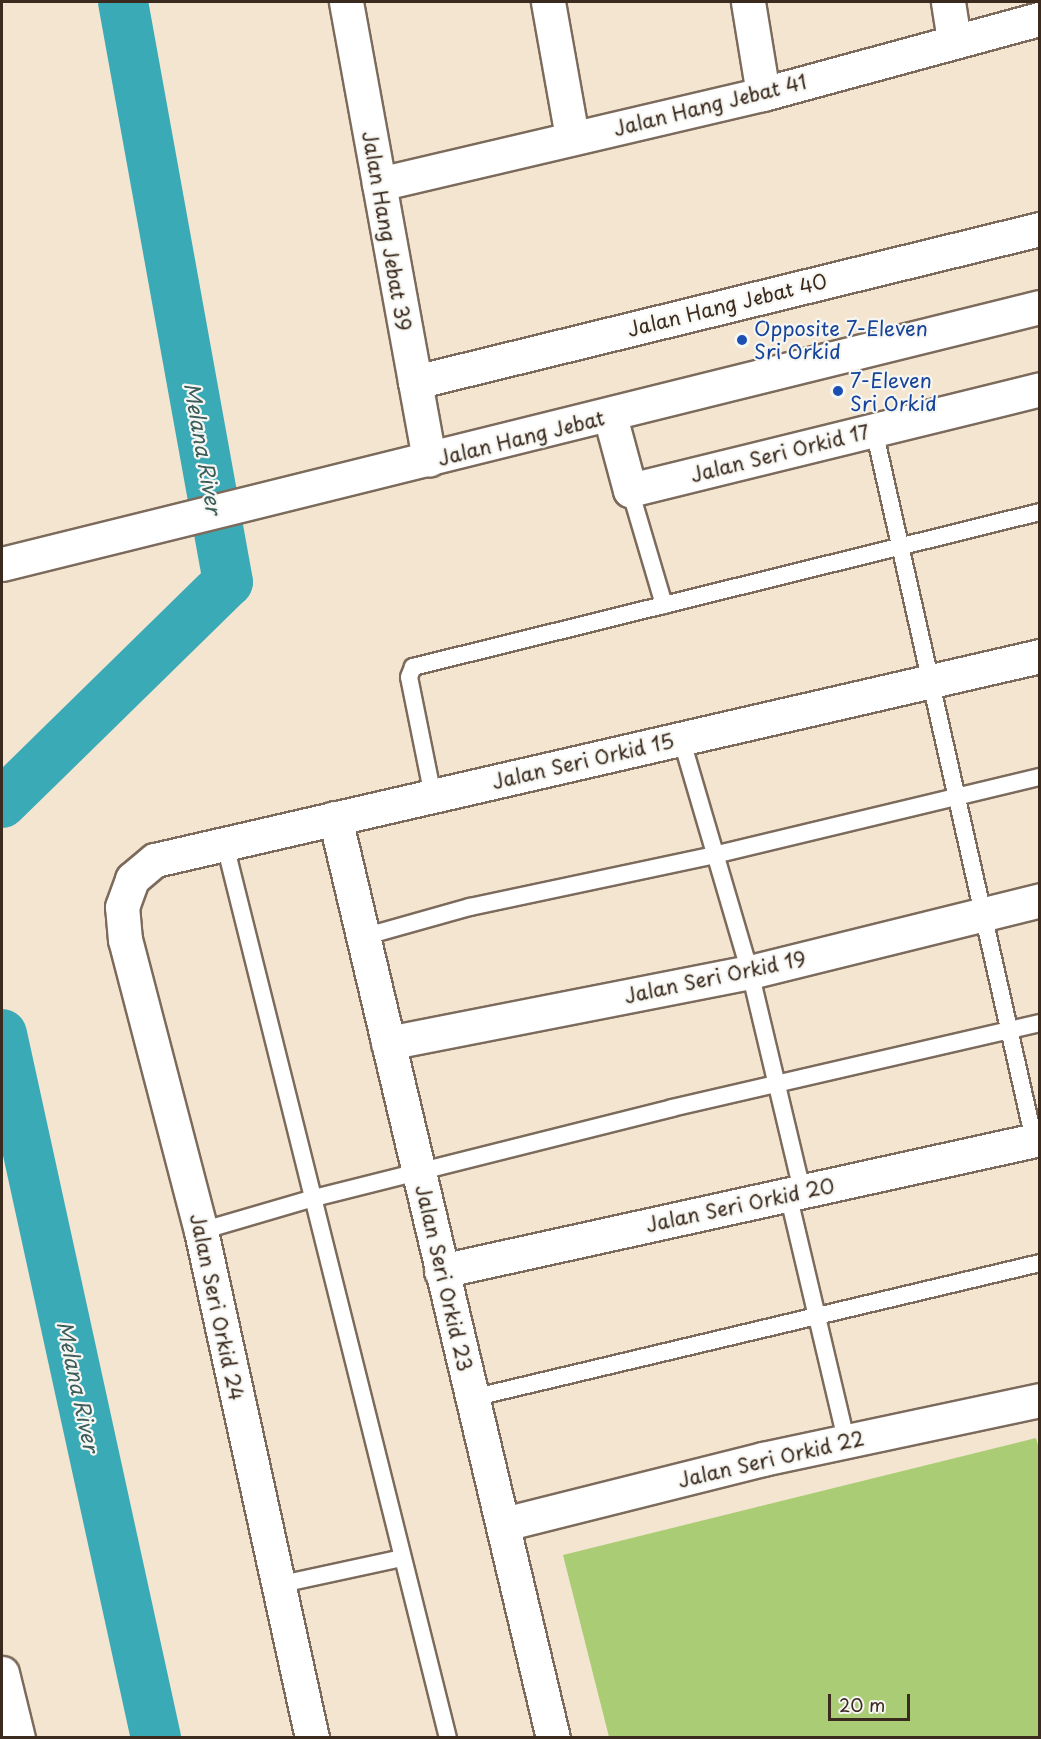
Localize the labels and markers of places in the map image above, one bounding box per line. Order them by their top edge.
place label: Opposite 7-Eleven Sri Orkid [754,316,928,363]
marker: Opposite 7-Eleven Sri Orkid [735,333,749,347]
place label: 7-Eleven Sri Orkid [850,368,937,415]
marker: 7-Eleven Sri Orkid [831,384,845,398]

